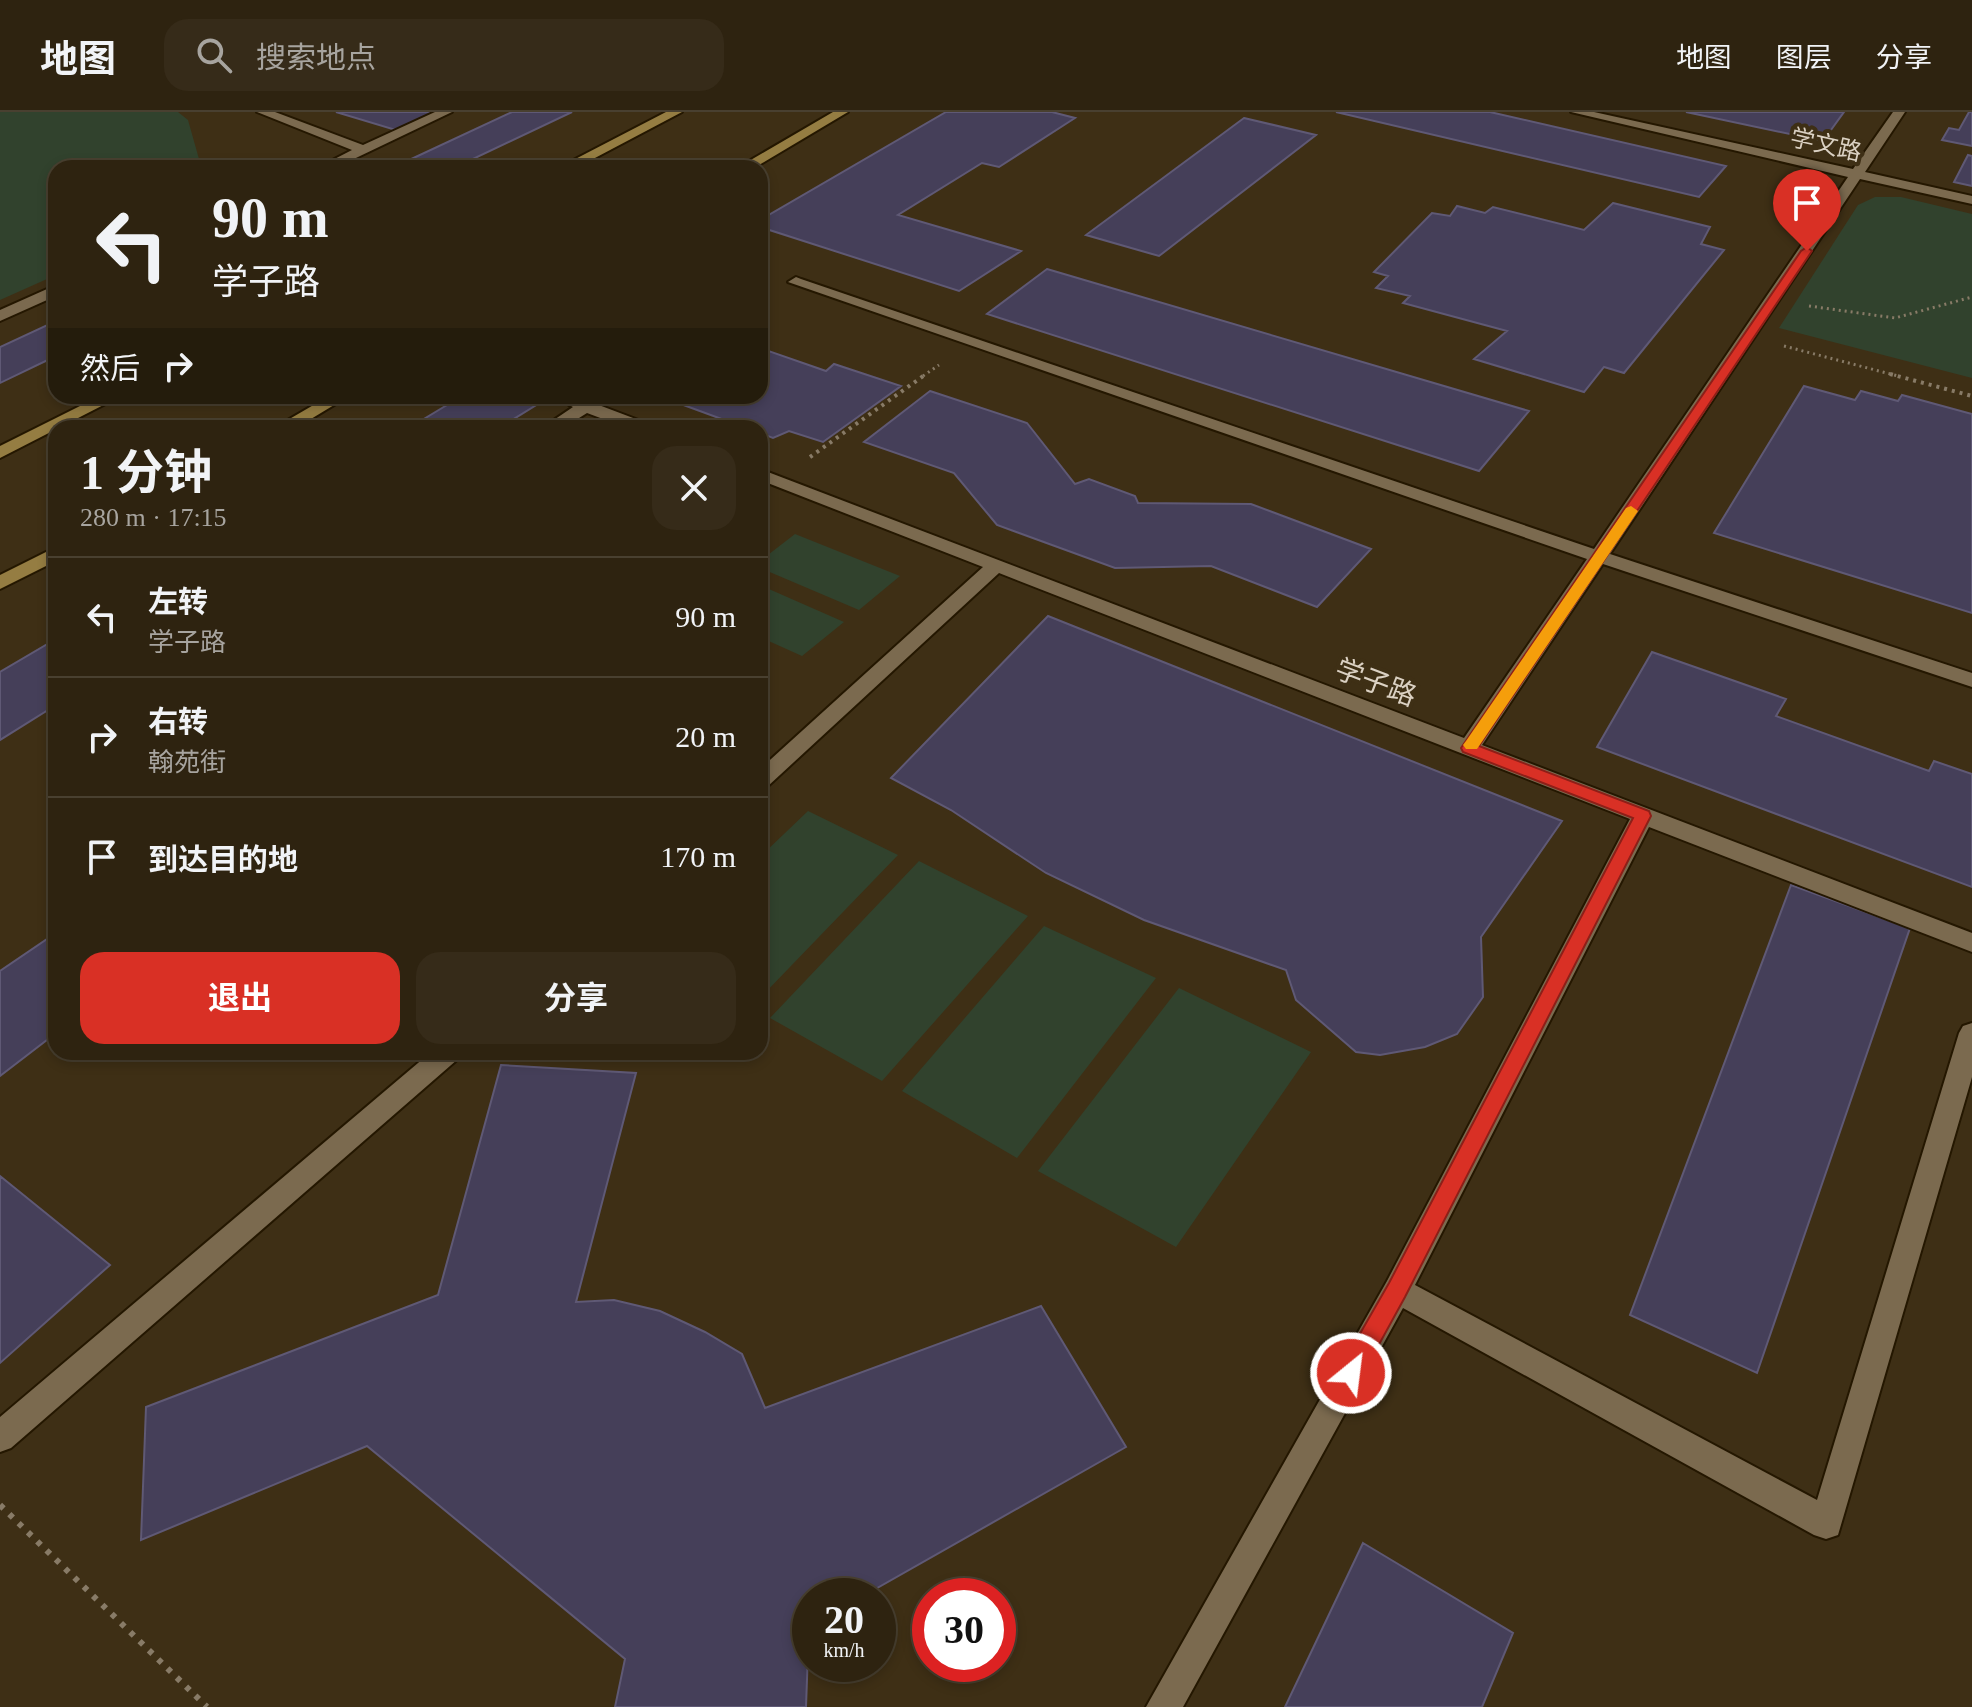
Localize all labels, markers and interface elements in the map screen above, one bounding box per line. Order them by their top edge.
search box [164,19,724,91]
icon: search [192,33,236,77]
text: 地图 [40,38,116,80]
text: 搜索地点 [256,41,376,74]
text: 地图 [1676,42,1732,73]
text: 图层 [1776,42,1832,73]
text: 分享 [1876,42,1932,73]
street label: 学文路 [1788,124,1864,166]
pin [1773,169,1841,251]
icon: arrive [1785,181,1829,225]
text: 90 m [212,187,329,249]
icon: left [80,192,184,296]
text: 学子路 [212,262,320,302]
icon: right [156,344,200,388]
text: 然后 [80,352,140,385]
text: 1 分钟 [80,446,212,499]
button: close [652,446,736,530]
text: 280 m · 17:15 [80,503,227,532]
text: 左转 [148,585,208,618]
icon: left [80,595,124,639]
text: 90 m [675,600,736,633]
text: 学子路 [148,628,226,657]
street label: 学子路 [1331,653,1421,712]
text: 右转 [148,705,208,738]
icon: right [80,715,124,759]
text: 20 m [675,720,736,753]
text: 翰苑街 [148,748,226,777]
icon: arrive [80,835,124,879]
text: 170 m [660,840,736,873]
text: 到达目的地 [148,843,298,876]
button: 退出 [80,952,400,1044]
button: 分享 [416,952,736,1044]
position arrow [1309,1331,1393,1415]
speed limit sign: 30 [912,1578,1016,1682]
text: 20 [824,1597,864,1642]
text: km/h [823,1639,865,1661]

